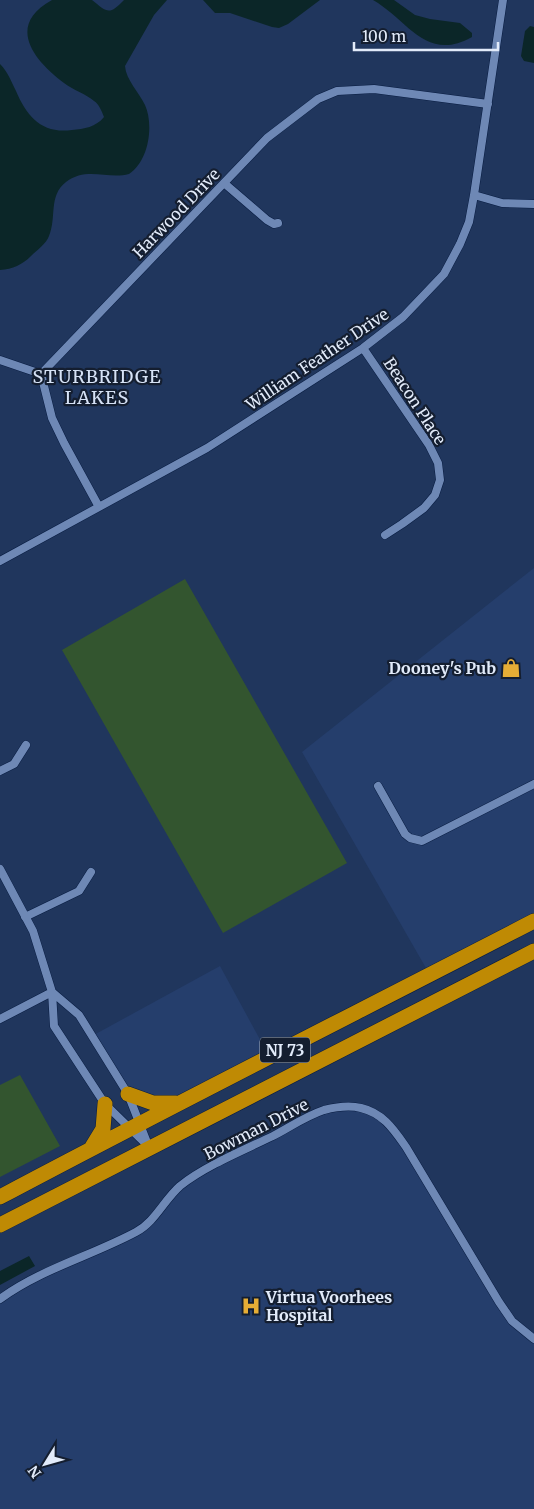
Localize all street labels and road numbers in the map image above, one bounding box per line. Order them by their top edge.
street label: Harwood Drive [128,164,224,262]
street label: William Feather Drive [241,304,392,415]
street label: Beacon Place [379,354,451,448]
road number: NJ 73 [260,1038,310,1062]
street label: Bowman Drive [200,1094,312,1164]

